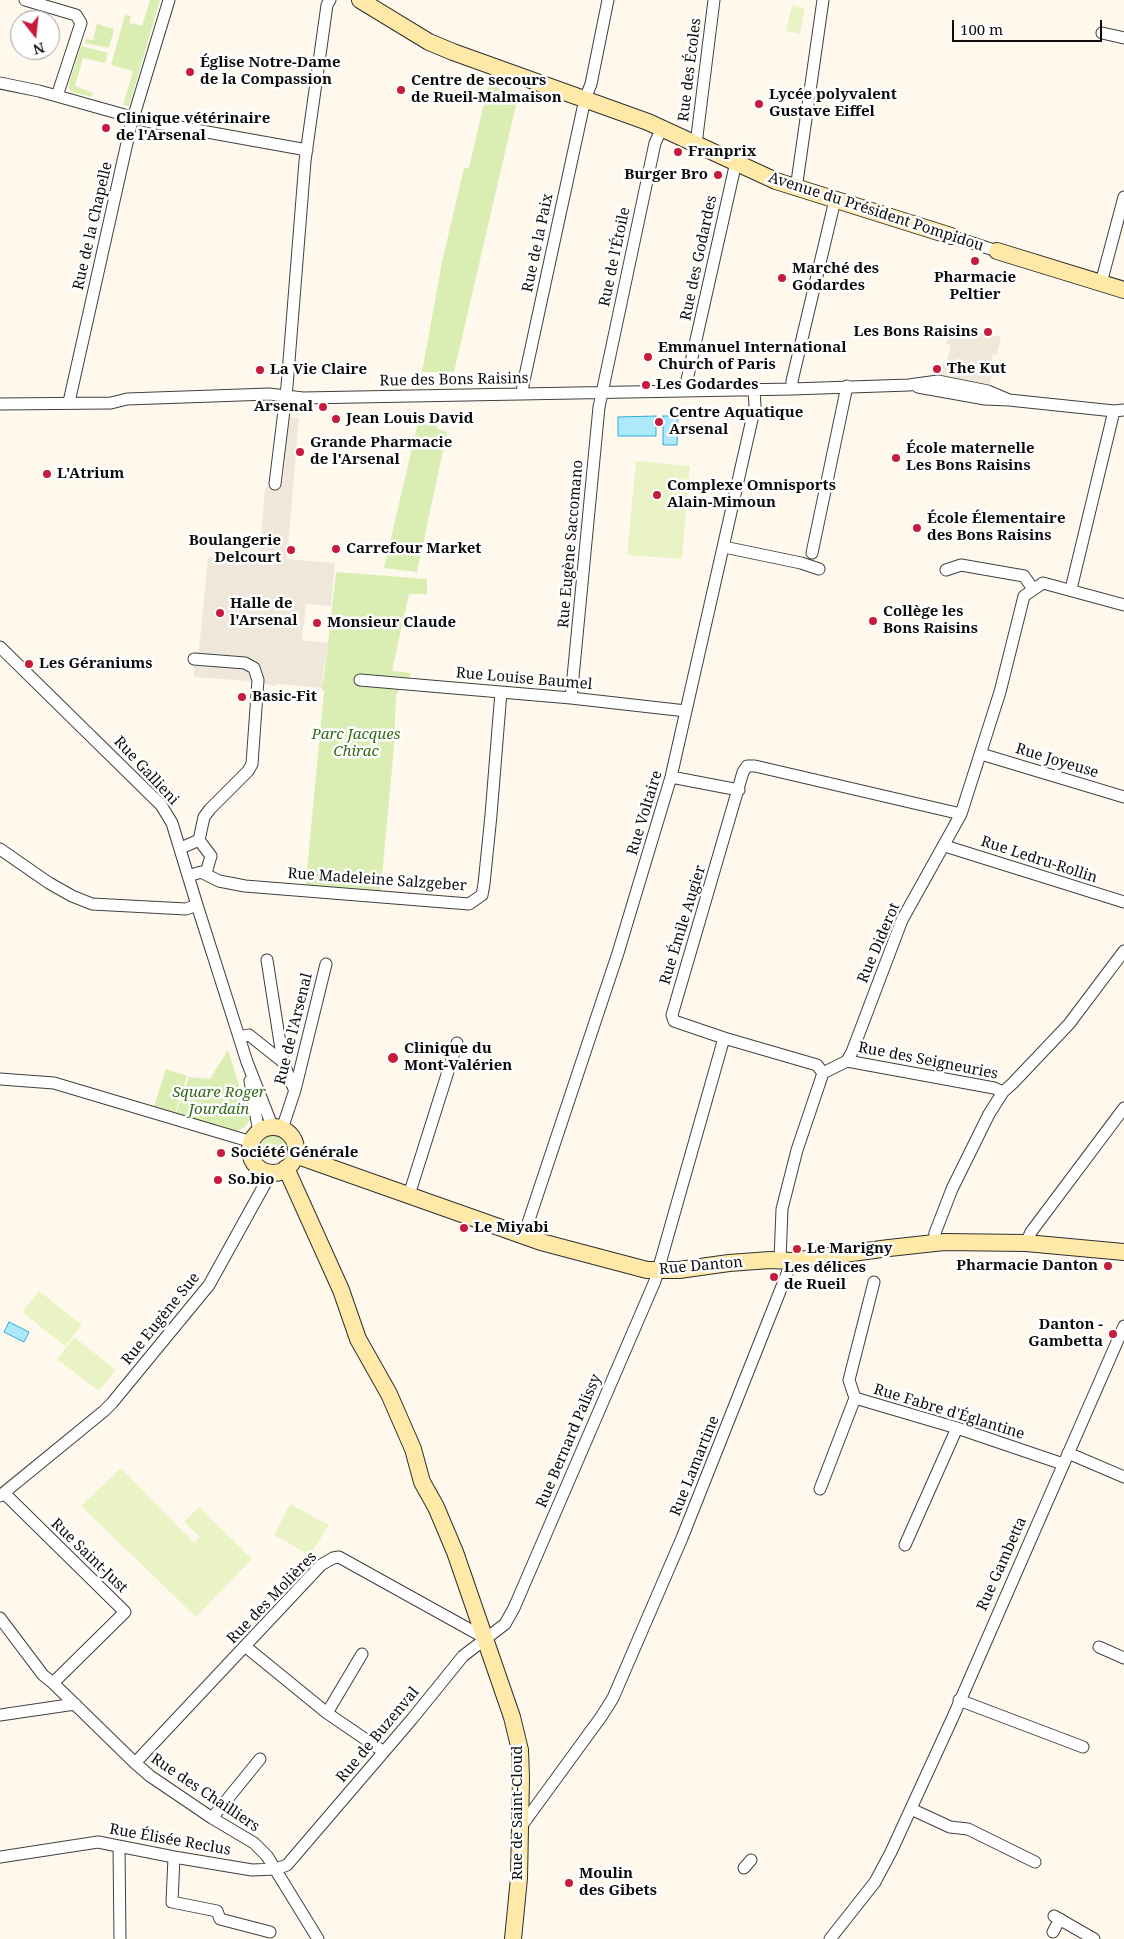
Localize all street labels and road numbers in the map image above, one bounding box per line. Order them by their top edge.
street label: Rue des Écoles [675,17,705,123]
street label: Rue de la Chapelle [69,160,117,292]
street label: Avenue du Président Pompidou [766,169,986,255]
street label: Rue de la Paix [519,192,557,294]
street label: Rue des Godardes [677,194,721,322]
street label: Rue de l'Étoile [596,206,634,308]
street label: Rue des Bons Raisins [379,370,529,390]
street label: Rue Eugène Saccomano [555,459,587,629]
street label: Rue Louise Baumel [455,664,593,694]
street label: Rue Gallieni [110,733,182,809]
street label: Rue Joyeuse [1013,740,1101,782]
street label: Rue Voltaire [624,769,666,857]
street label: Rue Ledru-Rollin [978,833,1100,887]
street label: Rue Émile Augier [656,863,710,987]
street label: Rue Madeleine Salzgeber [287,865,467,895]
street label: Rue Diderot [854,900,904,986]
street label: Rue de l'Arsenal [271,971,317,1087]
street label: Rue des Seigneuries [857,1039,999,1083]
street label: Rue Danton [658,1253,744,1279]
street label: Rue Eugène Sue [118,1269,204,1369]
street label: Rue Bernard Palissy [533,1371,605,1511]
street label: Rue Fabre d'Églantine [871,1380,1027,1444]
street label: Rue Lamartine [667,1413,723,1519]
street label: Rue Gambetta [973,1514,1031,1614]
street label: Rue Saint-Just [47,1515,131,1597]
street label: Rue des Molières [223,1548,321,1648]
street label: Rue de Buzenval [333,1684,423,1786]
street label: Rue de Saint-Cloud [509,1746,527,1880]
street label: Rue des Chailliers [147,1750,263,1836]
street label: Rue Élisée Reclus [108,1820,232,1860]

